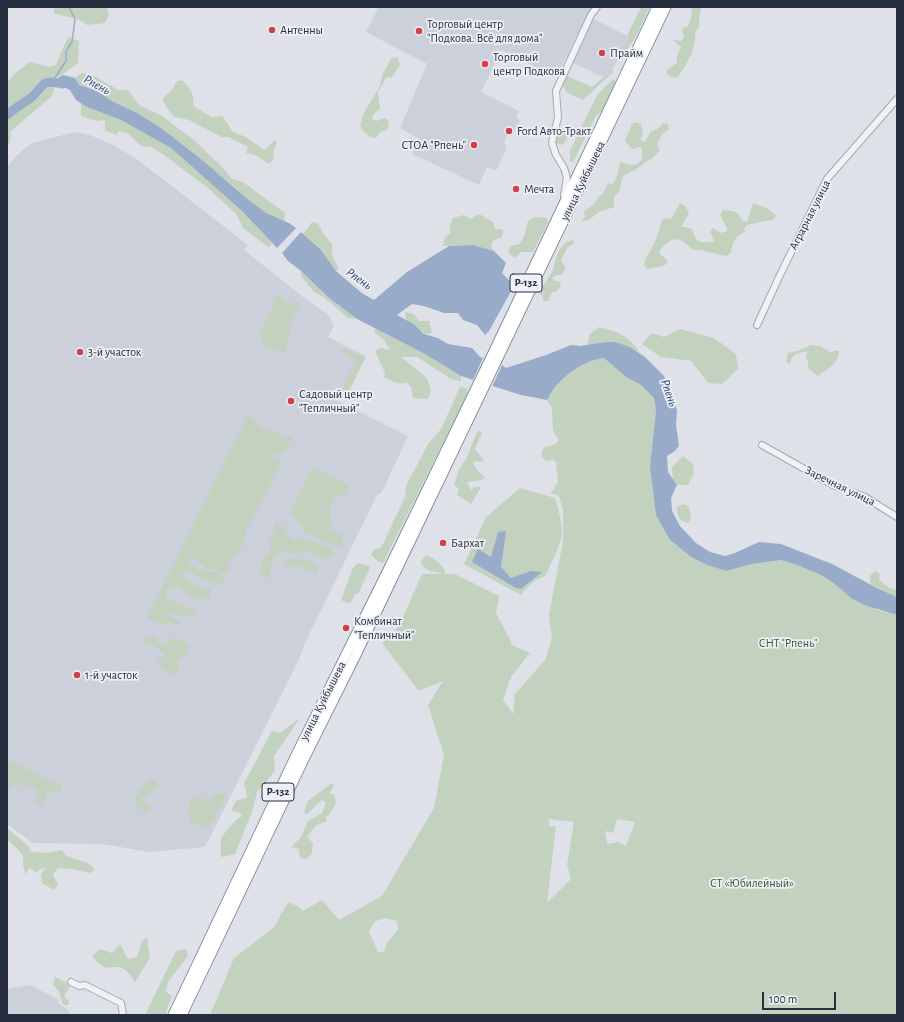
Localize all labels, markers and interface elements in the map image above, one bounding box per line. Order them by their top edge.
place label: Торговый центр "Подкова. Всё для дома" [427,17,542,45]
place label: Антенны [280,23,323,37]
marker: Антенны [267,25,277,35]
marker: Торговый центр "Подкова. Всё для дома" [414,26,424,36]
place label: Прайм [610,46,643,60]
marker: Прайм [597,48,607,58]
place label: Торговый центр Подкова [493,50,565,78]
marker: Торговый центр Подкова [480,59,490,69]
water label: Рпень [81,71,113,99]
place label: Ford Авто-Тракт [517,124,591,138]
marker: Ford Авто-Тракт [504,126,514,136]
place label: СТОА "Рпень" [401,138,466,152]
street label: улица Куйбышева [558,139,608,223]
marker: СТОА "Рпень" [469,140,479,150]
street label: Аграрная улица [786,178,834,252]
place label: Мечта [524,182,554,196]
marker: Мечта [511,184,521,194]
water label: Рпень [343,264,375,294]
road number: Р-132 [510,274,542,292]
place label: 3-й участок [88,345,141,359]
marker: 3-й участок [75,347,85,357]
water label: Рпень [657,377,681,409]
place label: Садовый центр "Тепличный" [299,387,373,415]
marker: Садовый центр "Тепличный" [286,396,296,406]
street label: Заречная улица [802,463,878,509]
place label: Бархат [451,536,484,550]
marker: Бархат [438,538,448,548]
place label: Комбинат "Тепличный" [354,614,414,642]
marker: Комбинат "Тепличный" [341,623,351,633]
park label: СНТ "Рпень" [759,636,817,650]
street label: улица Куйбышева [297,659,349,743]
place label: 1-й участок [85,668,138,682]
marker: 1-й участок [72,670,82,680]
road number: Р-132 [262,783,294,801]
park label: СТ «Юбилейный» [710,876,794,890]
scale bar [764,984,838,1010]
text: 100 m [769,993,797,1005]

